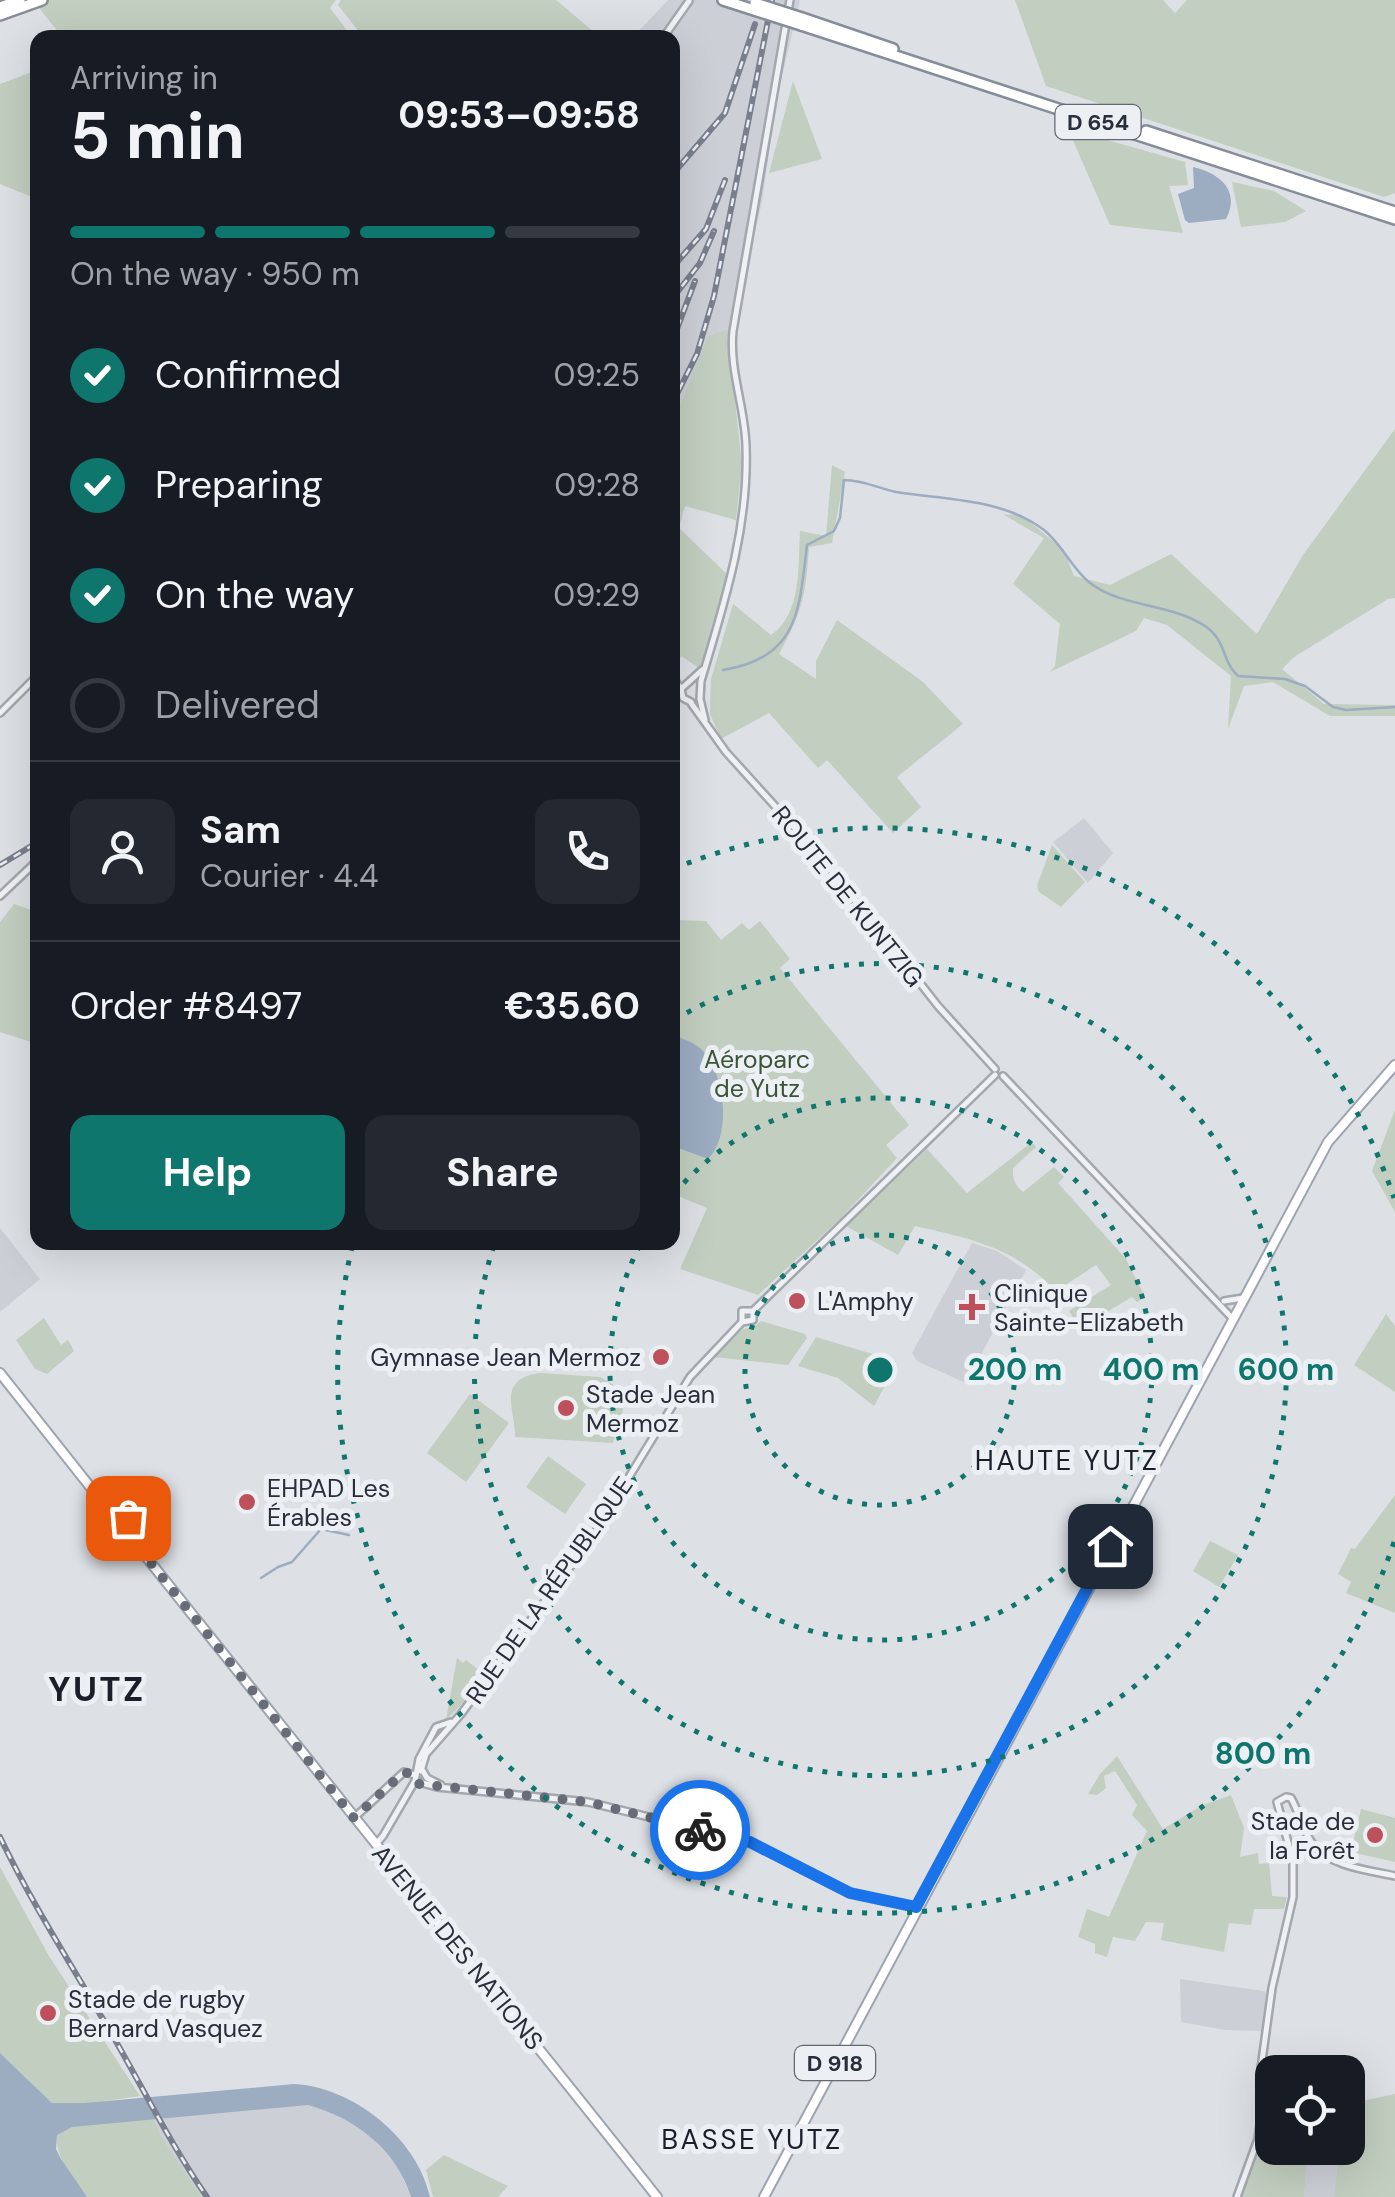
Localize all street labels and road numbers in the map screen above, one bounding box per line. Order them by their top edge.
road number: D 654 [1056,105,1140,139]
street label: ROUTE DE KUNTZIG [764,799,931,994]
street label: RUE DE LA RÉPUBLIQUE [458,1470,640,1710]
street label: AVENUE DES NATIONS [365,1838,551,2057]
road number: D 918 [795,2046,875,2080]

